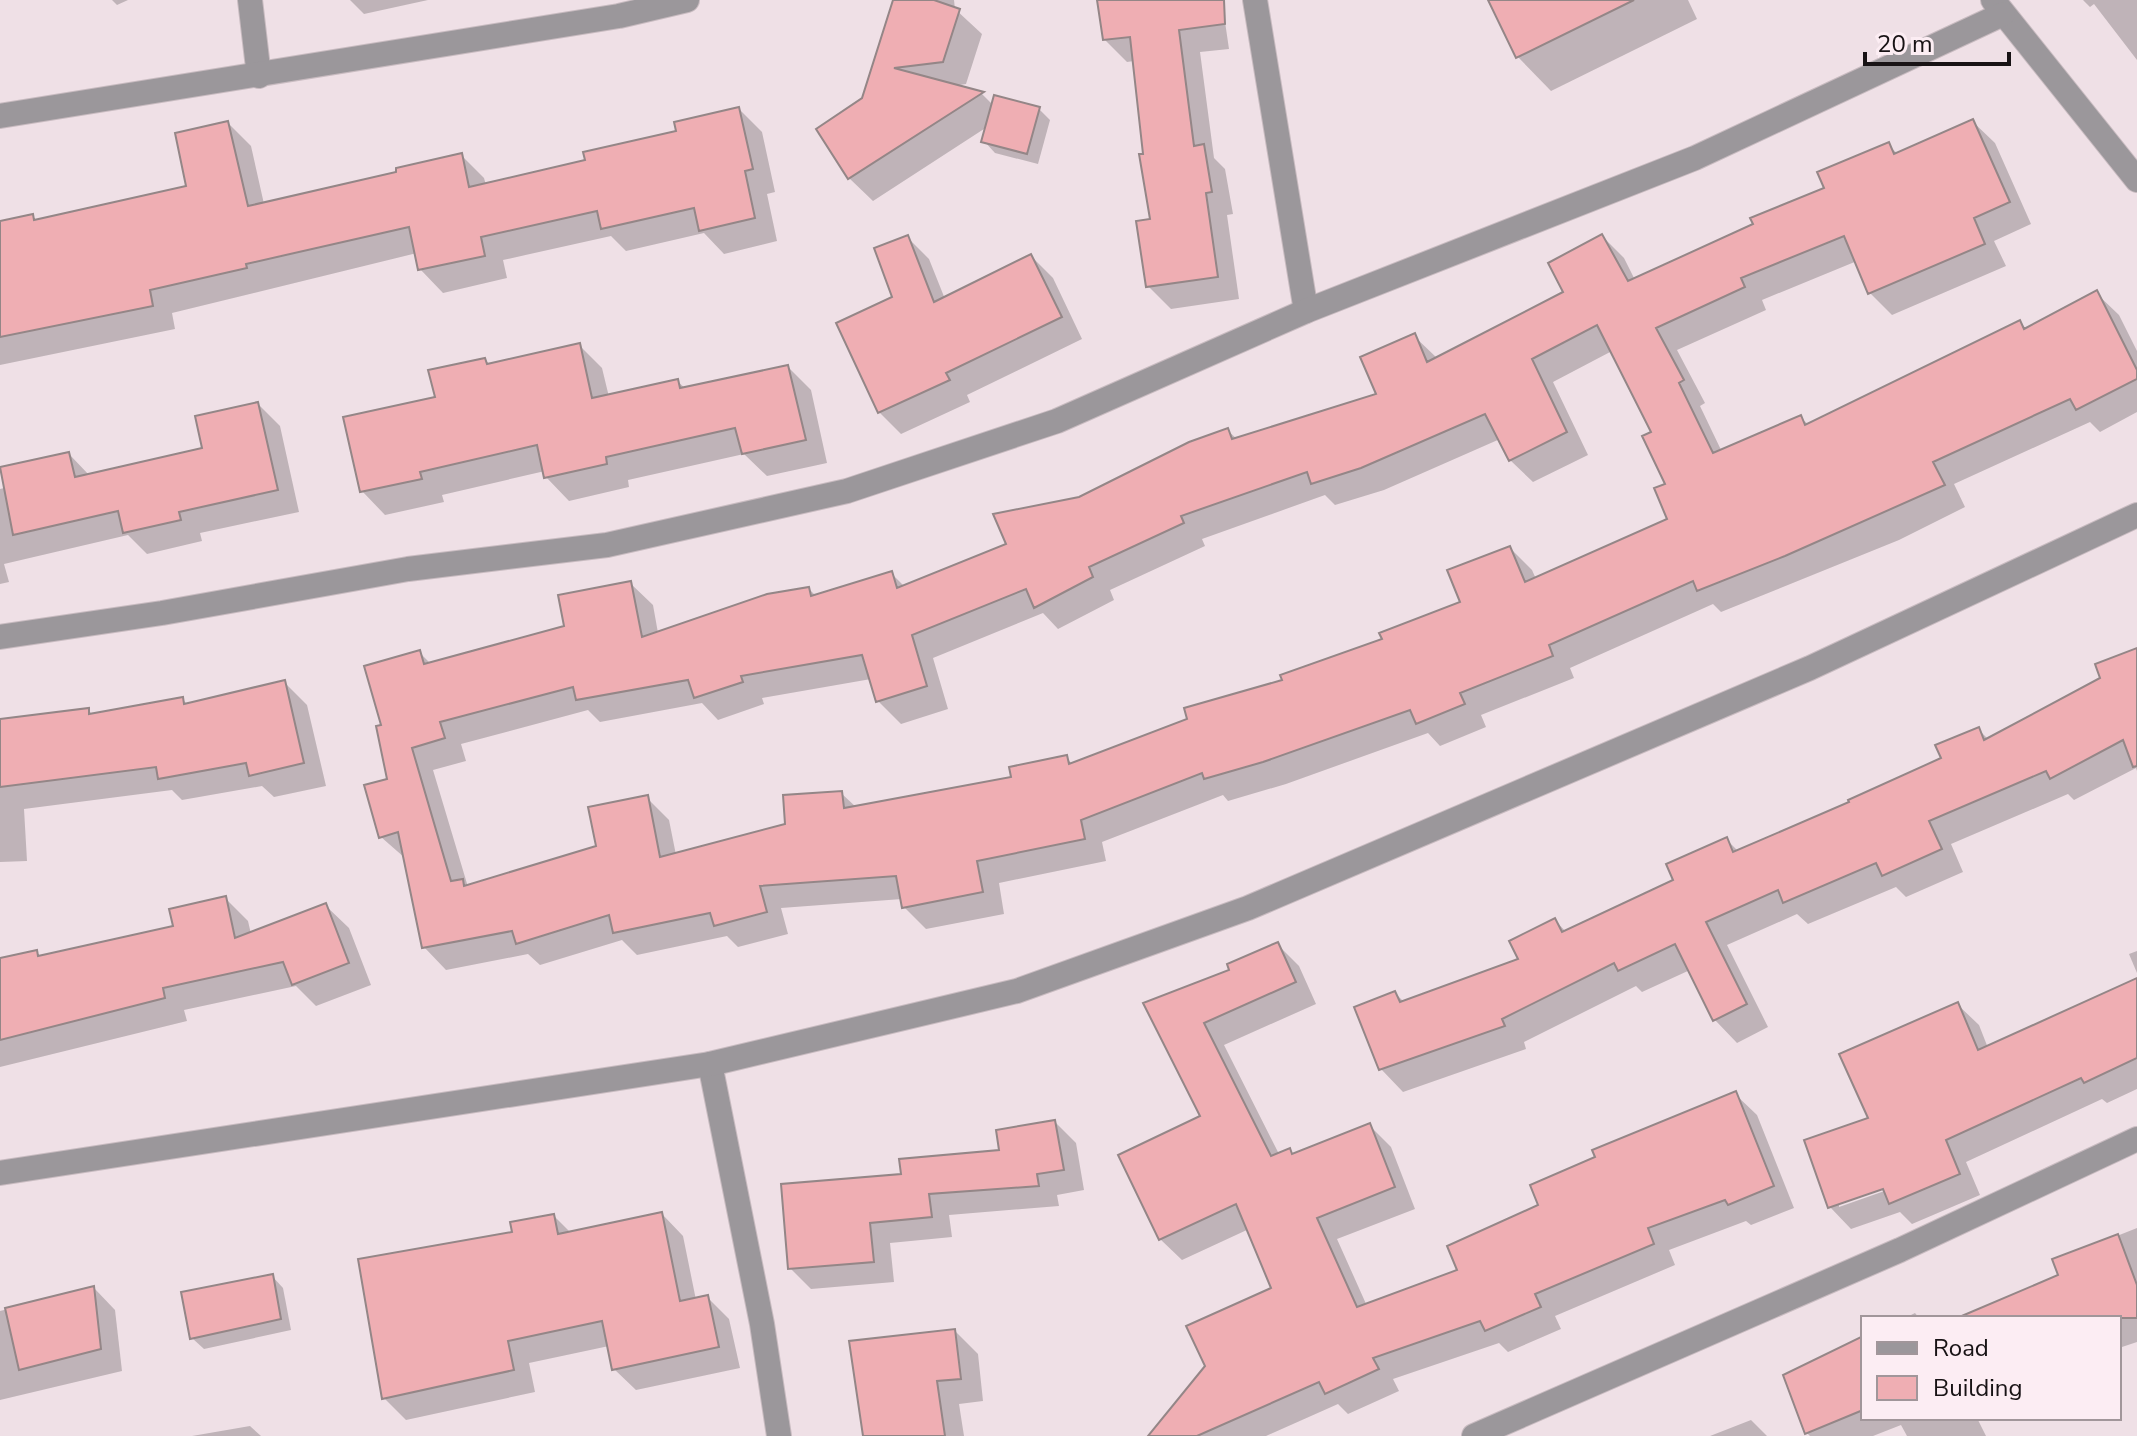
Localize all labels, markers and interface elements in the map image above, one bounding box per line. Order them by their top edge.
scale bar [1865,16,2009,66]
text: 20 m [1877,28,1933,60]
legend [1861,1316,2121,1420]
text: Road [1933,1332,1989,1364]
text: Building [1933,1372,2023,1404]

